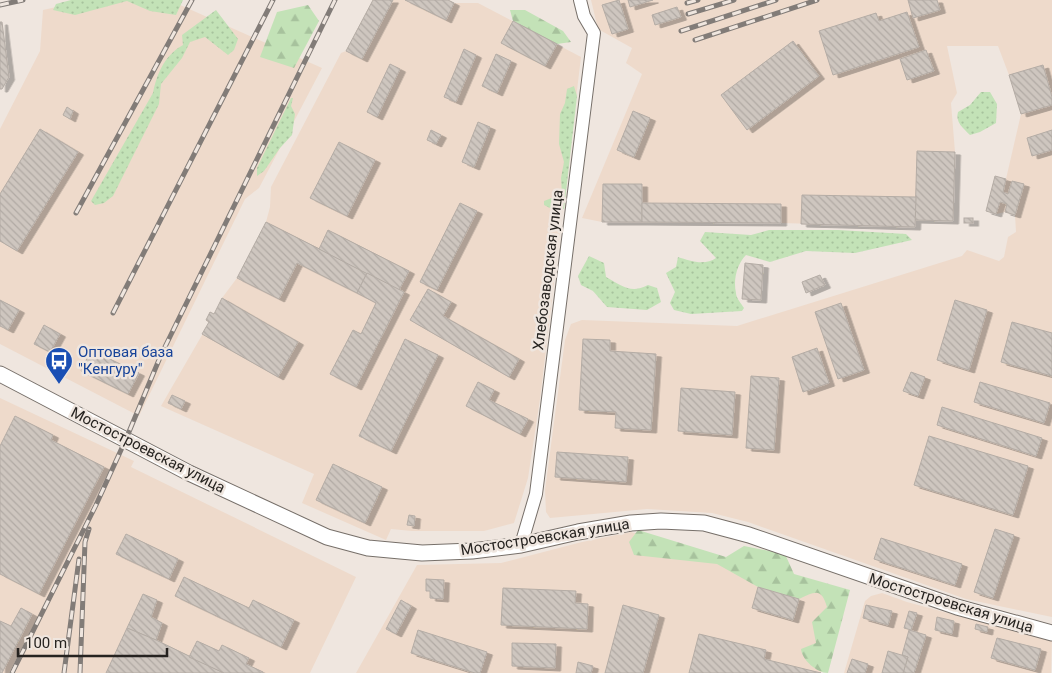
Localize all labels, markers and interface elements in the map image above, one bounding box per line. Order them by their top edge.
street label: Хлебозаводская улица [529,189,567,351]
place label: Оптовая база "Кенгуру" [78,343,173,378]
bus stop icon: Оптовая база "Кенгуру" [44,346,74,385]
street label: Мостостроевская улица [68,403,228,497]
street label: Мостостроевская улица [459,515,631,559]
street label: Мостостроевская улица [867,569,1035,637]
scale bar [18,626,166,658]
text: 100 m [25,634,67,652]

